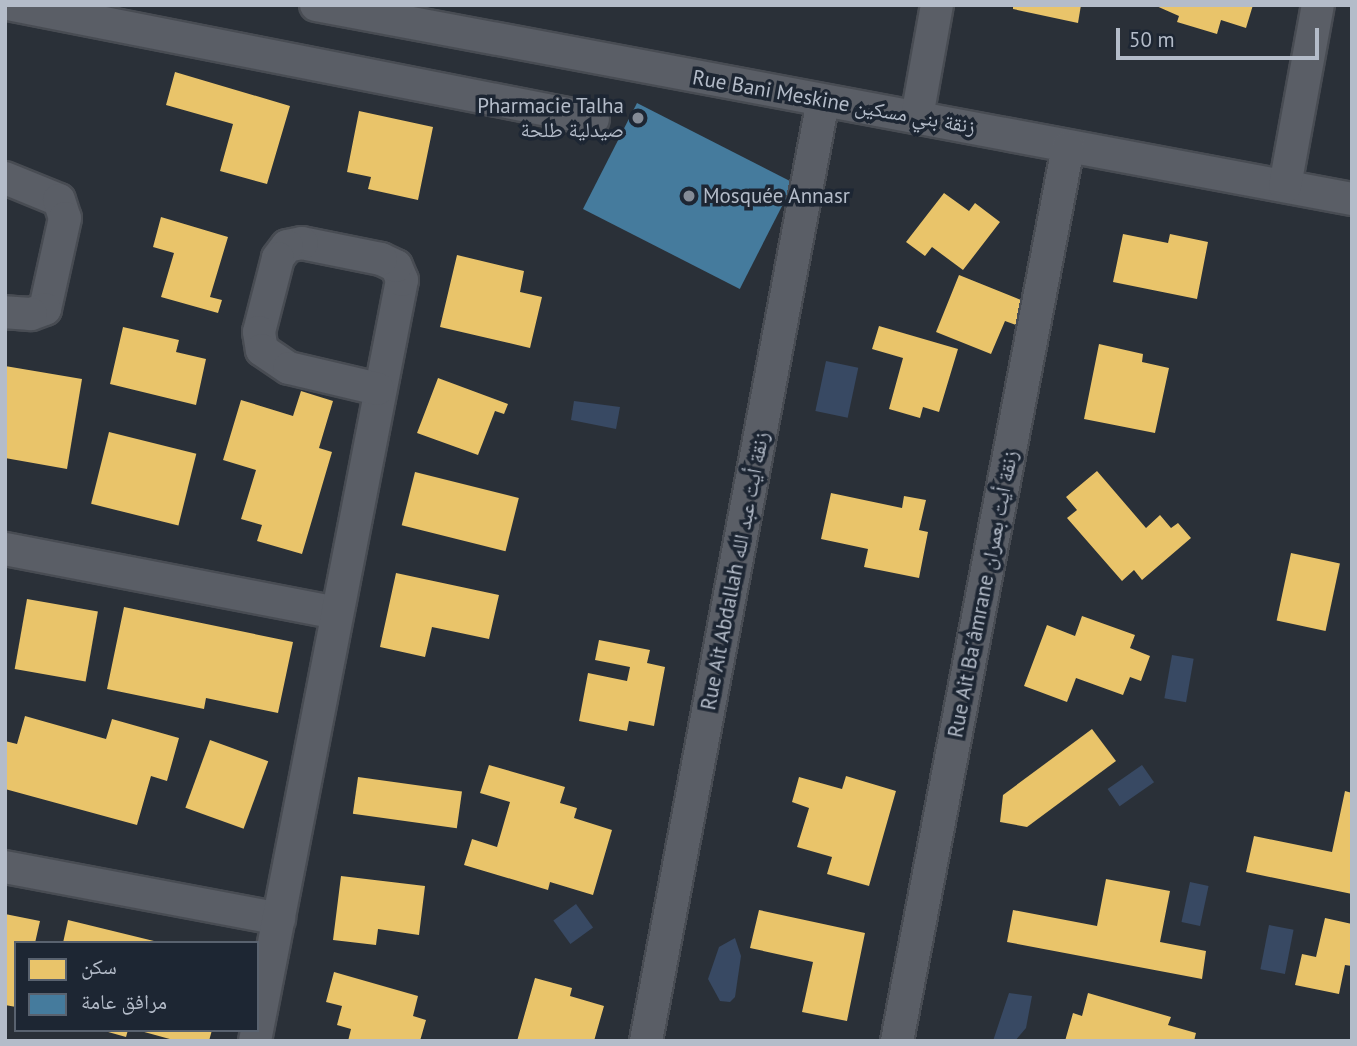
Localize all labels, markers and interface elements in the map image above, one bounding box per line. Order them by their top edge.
scale bar [1119,14,1322,58]
text: 50 m [1129,26,1175,53]
street label: Rue Bani Meskine زنقة بني مسكين [691,65,977,139]
place label: Pharmacie Talha صيدلية طلحة [476,93,624,143]
marker: Pharmacie Talha صيدلية طلحة [630,110,646,126]
place label: Mosquée Annasr [703,183,851,209]
marker: Mosquée Annasr [681,188,697,204]
street label: Rue Ait Abdallah زنقة أيت عبد الله [696,429,774,713]
street label: Rue Ait Ba´âmrane زنقة أيت بعمران [943,448,1023,740]
legend [14,941,259,1032]
text: سكن [81,953,117,980]
text: مرافق عامة [81,988,167,1015]

